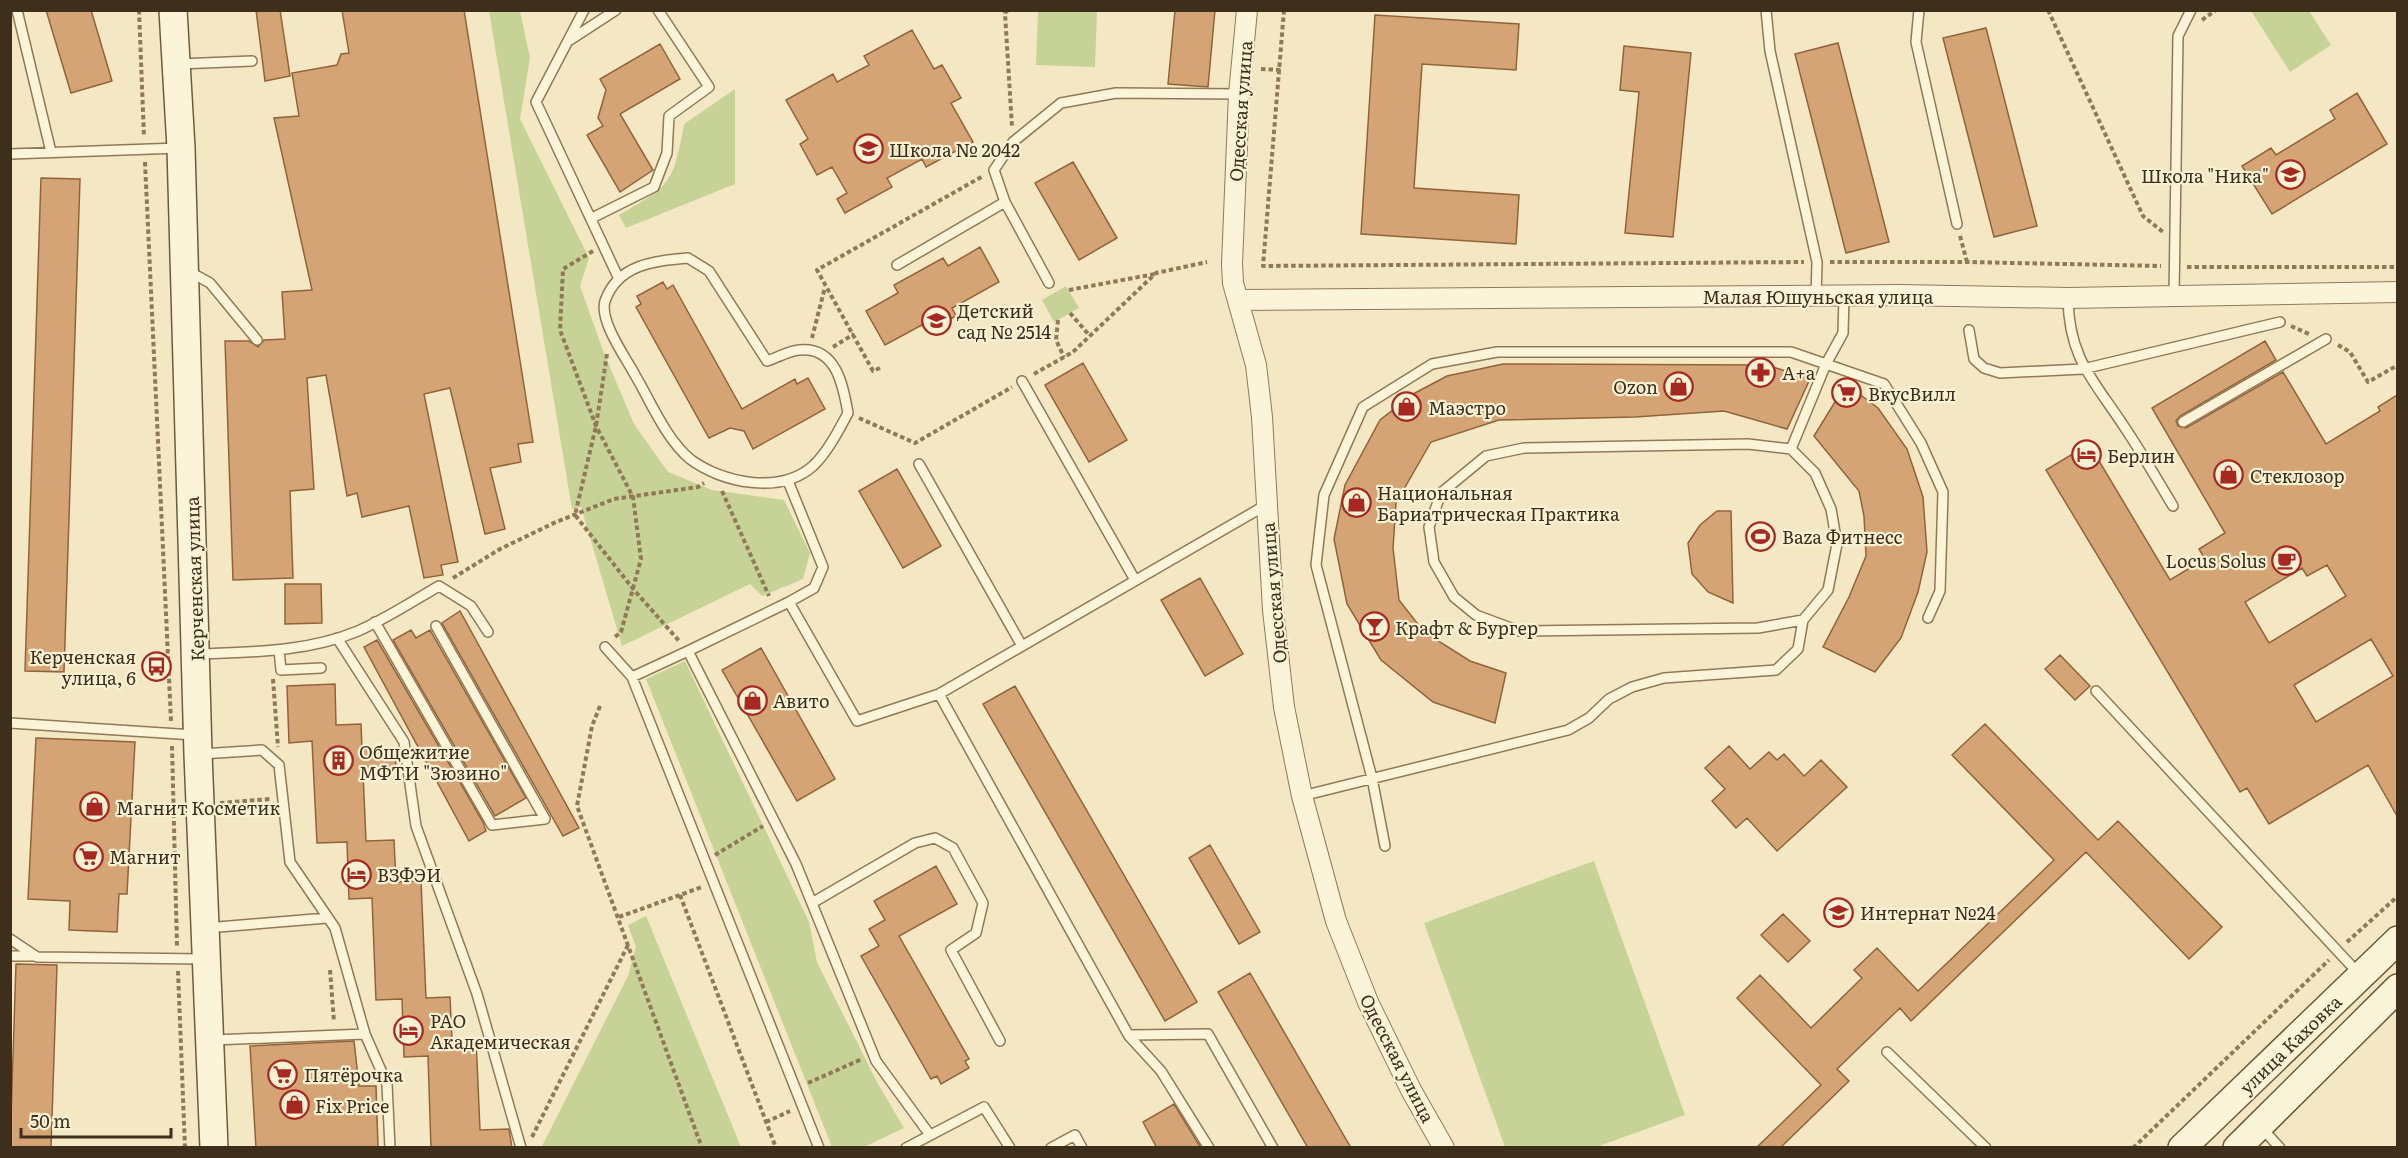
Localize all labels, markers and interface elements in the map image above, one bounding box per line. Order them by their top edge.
street label: Одесская улица [1222,39,1258,182]
school or university icon: Школа № 2042 [852,133,884,165]
place label: Школа № 2042 [889,136,1020,163]
school or university icon: Школа "Ника" [2274,159,2306,191]
place label: Школа "Ника" [2141,162,2269,189]
street label: Малая Юшуньская улица [1702,283,1934,310]
place label: Детский сад № 2514 [957,297,1051,345]
school or university icon: Детский сад № 2514 [920,304,952,336]
pharmacy icon: А+а [1745,356,1777,388]
place label: А+а [1782,359,1816,386]
shop icon: Ozon [1663,370,1695,402]
place label: Ozon [1613,373,1658,400]
supermarket icon: ВкусВилл [1831,377,1863,409]
place label: ВкусВилл [1868,380,1956,407]
shop icon: Маэстро [1391,391,1423,423]
place label: Маэстро [1428,394,1506,421]
hotel icon: Берлин [2070,439,2102,471]
place label: Берлин [2107,442,2175,469]
shop icon: Стеклозор [2213,459,2245,491]
place label: Стеклозор [2250,462,2345,489]
place label: Национальная Бариатрическая Практика [1377,479,1620,527]
shop icon: Национальная Бариатрическая Практика [1340,486,1372,518]
street label: Керченская улица [178,496,210,662]
sports icon: Baza Фитнесс [1745,520,1777,552]
street label: Одесская улица [1253,521,1293,665]
place label: Baza Фитнесс [1782,523,1903,550]
cafe icon: Locus Solus [2271,544,2303,576]
place label: Locus Solus [2166,547,2266,574]
bar icon: Крафт & Бургер [1358,611,1390,643]
place label: Крафт & Бургер [1395,614,1538,641]
place label: Керченская улица, 6 [30,643,136,691]
bus stop icon: Керченская улица, 6 [141,650,173,682]
shop icon: Авито [736,684,768,716]
place label: Авито [773,687,829,714]
place label: Общежитие МФТИ "Зюзино" [359,738,507,786]
building icon: Общежитие МФТИ "Зюзино" [322,745,354,777]
shop icon: Магнит Косметик [79,791,111,823]
place label: Магнит Косметик [116,794,280,821]
supermarket icon: Магнит [72,840,104,872]
place label: Магнит [109,843,181,870]
hotel icon: ВЗФЭИ [340,858,372,890]
place label: ВЗФЭИ [377,861,441,888]
school or university icon: Интернат №24 [1823,896,1855,928]
place label: Интернат №24 [1860,899,1996,926]
street label: улица Каховка [2233,988,2347,1100]
street label: Одесская улица [1354,989,1442,1127]
place label: РАО Академическая [430,1007,571,1055]
hotel icon: РАО Академическая [393,1014,425,1046]
supermarket icon: Пятёрочка [267,1058,299,1090]
place label: Пятёрочка [304,1061,403,1088]
shop icon: Fix Price [278,1089,310,1121]
place label: Fix Price [315,1092,389,1119]
scale bar [21,1101,171,1139]
text: 50 m [30,1107,71,1134]

